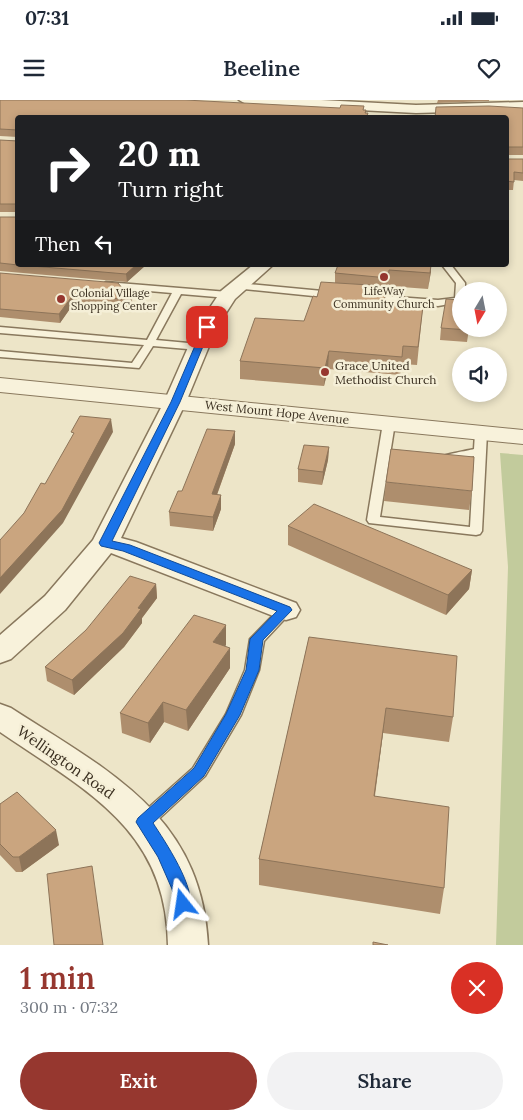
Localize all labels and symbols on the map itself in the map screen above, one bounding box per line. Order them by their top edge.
marker: LifeWay Community Church [378,271,390,283]
north arrow [452,282,508,338]
place label: LifeWay Community Church [333,284,435,311]
place label: Colonial Village Shopping Center [71,286,158,313]
marker: Colonial Village Shopping Center [55,293,67,305]
pin [186,306,228,348]
place label: Grace United Methodist Church [335,358,437,387]
marker: Grace United Methodist Church [319,366,331,378]
street label: West Mount Hope Avenue [204,397,350,427]
street label: Wellington Road [14,721,118,803]
position arrow [156,877,208,929]

